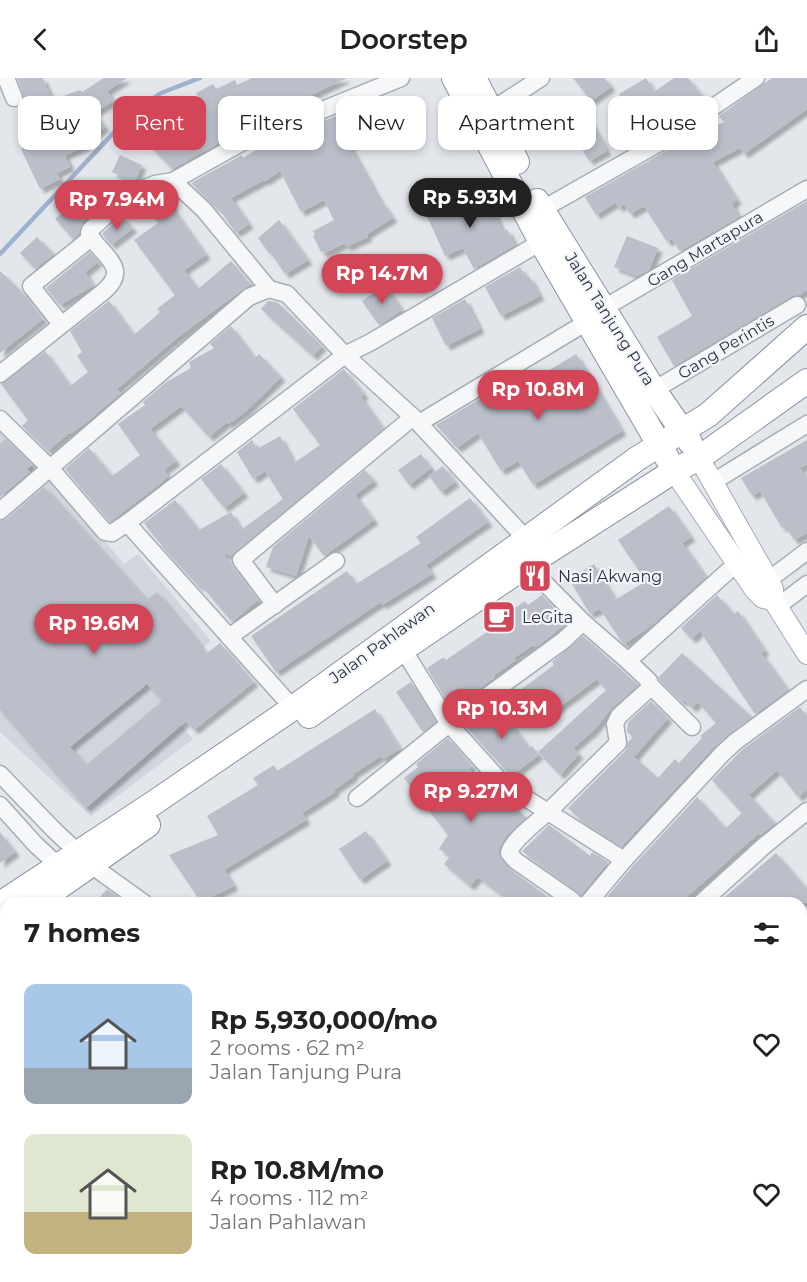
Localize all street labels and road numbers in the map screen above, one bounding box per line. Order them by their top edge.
street label: Gang Martapura [644,207,766,291]
street label: Jalan Tanjung Pura [561,248,659,389]
street label: Gang Perintis [674,311,778,383]
street label: Jalan Pahlawan [325,598,438,688]

